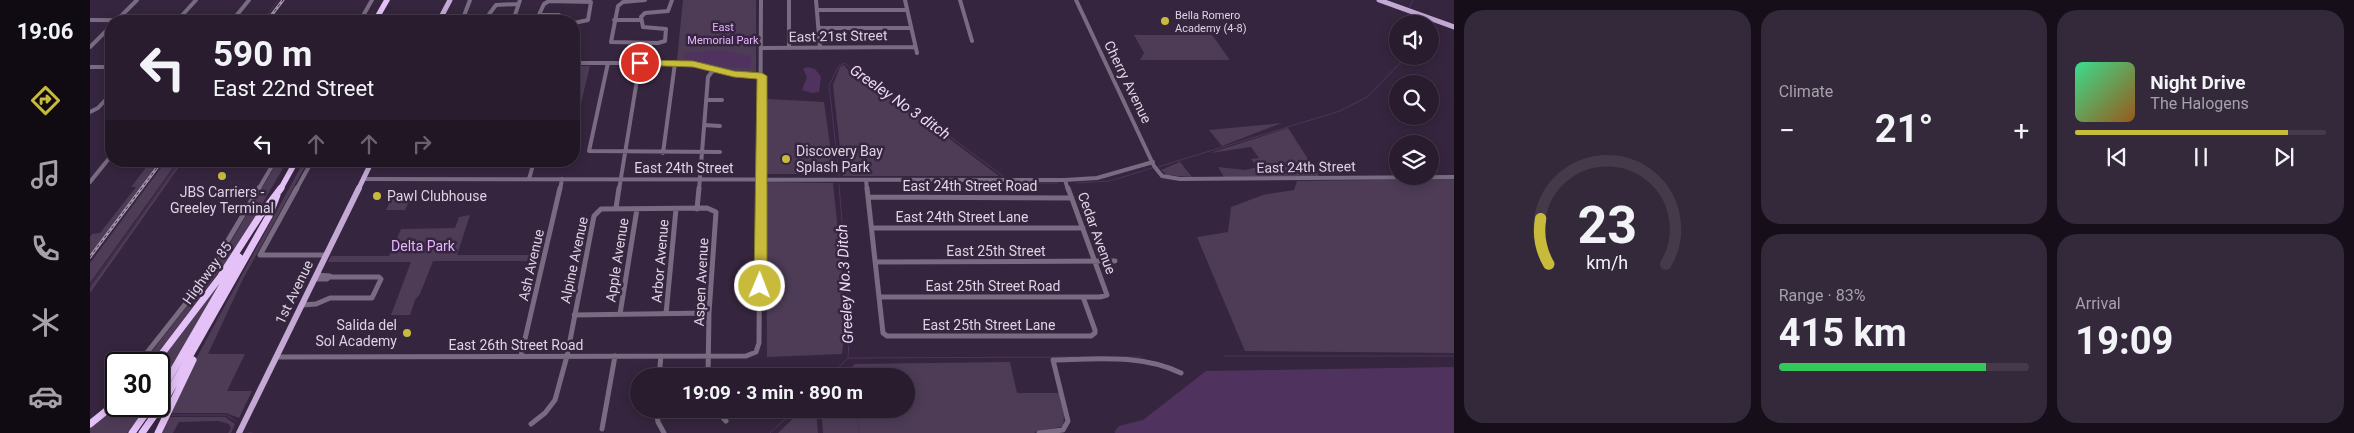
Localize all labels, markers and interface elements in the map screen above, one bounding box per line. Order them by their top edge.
place label: Bella Romero Academy (4-8) [1175,9,1247,35]
marker: Bella Romero Academy (4-8) [1159,15,1171,27]
map controls [1389,15,1439,185]
button: sound [1389,15,1439,65]
text: 19:06 [17,19,73,44]
park label: East Memorial Park [687,21,759,47]
street label: East 21st Street [788,27,888,45]
text: 590 m [213,34,312,75]
icon: left [130,35,195,100]
street label: Cherry Avenue [1101,38,1155,126]
pin [619,42,661,84]
icon: arrive [626,49,654,77]
water label: Greeley No 3 ditch [846,61,954,143]
text: Night Drive [2150,71,2246,94]
button: search [1389,75,1439,125]
text: East 22nd Street [213,76,374,101]
text: Climate [1779,82,1833,101]
icon: directions [28,83,63,118]
text: The Halogens [2150,94,2249,113]
text: 21° [1875,107,1933,151]
text: − [1779,114,1795,147]
text: + [2013,114,2029,147]
icon: left [249,130,277,158]
icon: ahead [302,130,330,158]
icon: ahead [355,130,383,158]
icon: right [408,130,436,158]
button: layers [1389,135,1439,185]
place label: Discovery Bay Splash Park [796,143,883,175]
icon: previous [2103,143,2131,171]
icon: pause [2187,143,2215,171]
icon: next [2270,143,2298,171]
marker: Discovery Bay Splash Park [780,153,792,165]
icon: music [28,157,63,192]
street label: East 24th Street [1256,158,1356,176]
street label: East 24th Street [634,160,734,176]
marker: JBS Carriers - Greeley Terminal [216,170,228,182]
street label: East 24th Street Road [903,178,1037,194]
place label: JBS Carriers - Greeley Terminal [170,184,274,216]
place label: Pawl Clubhouse [387,188,487,204]
marker: Pawl Clubhouse [371,190,383,202]
street label: Cedar Avenue [1075,190,1119,276]
text: 23 [1577,195,1637,256]
street label: East 24th Street Lane [895,209,1029,225]
street label: Alpine Avenue [557,215,591,305]
street label: Apple Avenue [602,217,632,303]
street label: Arbor Avenue [648,219,672,303]
water label: Greeley No.3 Ditch [833,224,857,344]
street label: Ash Avenue [515,227,547,303]
icon: phone [28,231,63,266]
street label: Aspen Avenue [691,237,711,327]
park label: Delta Park [391,238,456,254]
street label: Highway 85 [179,239,235,307]
street label: East 25th Street [946,243,1046,259]
text: km/h [1586,252,1628,273]
street label: 1st Avenue [272,258,316,326]
position arrow [733,259,785,311]
street label: East 25th Street Road [926,278,1060,294]
text: Range · 83% [1779,286,1865,305]
text: Arrival [2075,294,2121,313]
icon: climate [28,305,63,340]
text: 415 km [1779,311,1907,355]
place label: Salida del Sol Academy [316,317,397,349]
street label: East 25th Street Lane [922,317,1056,333]
text: 19:09 [2075,319,2173,363]
marker: Salida del Sol Academy [401,327,413,339]
street label: East 26th Street Road [449,337,583,353]
speed limit sign: 30 [105,352,170,417]
icon: car [28,379,63,414]
text: 19:09 · 3 min · 890 m [682,381,863,404]

